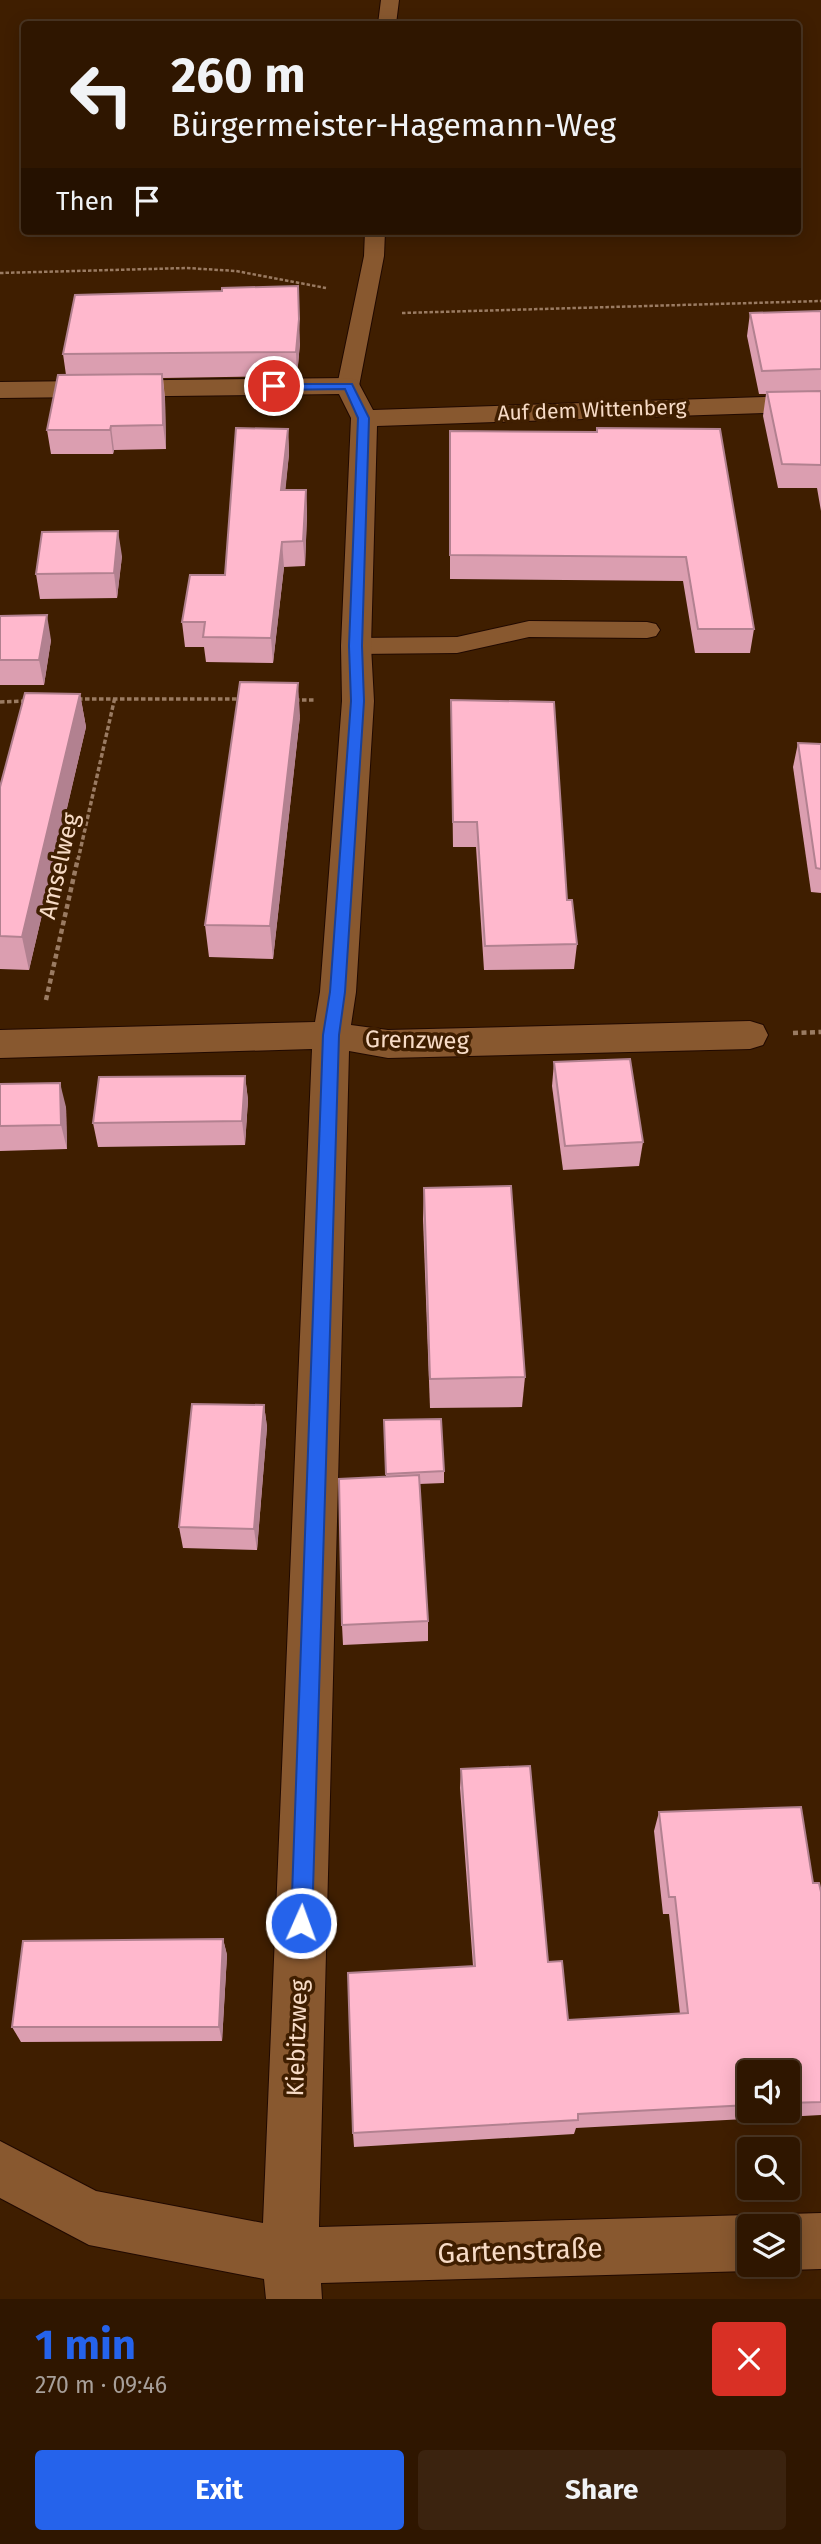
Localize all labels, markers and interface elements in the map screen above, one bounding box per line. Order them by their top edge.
text: 260 m [171,46,306,105]
icon: left [56,49,147,140]
text: Bürgermeister-Hagemann-Weg [171,106,616,144]
icon: arrive [128,182,166,220]
text: Then [56,186,114,217]
pin [244,356,304,416]
icon: arrive [255,367,293,405]
street label: Auf dem Wittenberg [497,394,687,426]
street label: Amselweg [33,810,85,922]
street label: Grenzweg [365,1025,470,1055]
position arrow [264,1886,338,1960]
street label: Kiebitzweg [281,1979,313,2097]
map controls [737,2060,800,2277]
button: sound [737,2060,800,2123]
button: search [737,2137,800,2200]
button: layers [737,2214,800,2277]
street label: Gartenstraße [437,2231,603,2270]
text: 1 min [35,2320,136,2370]
button: close [712,2322,786,2396]
text: 270 m · 09:46 [35,2371,167,2399]
button: Exit [35,2450,404,2530]
button: Share [418,2450,786,2530]

